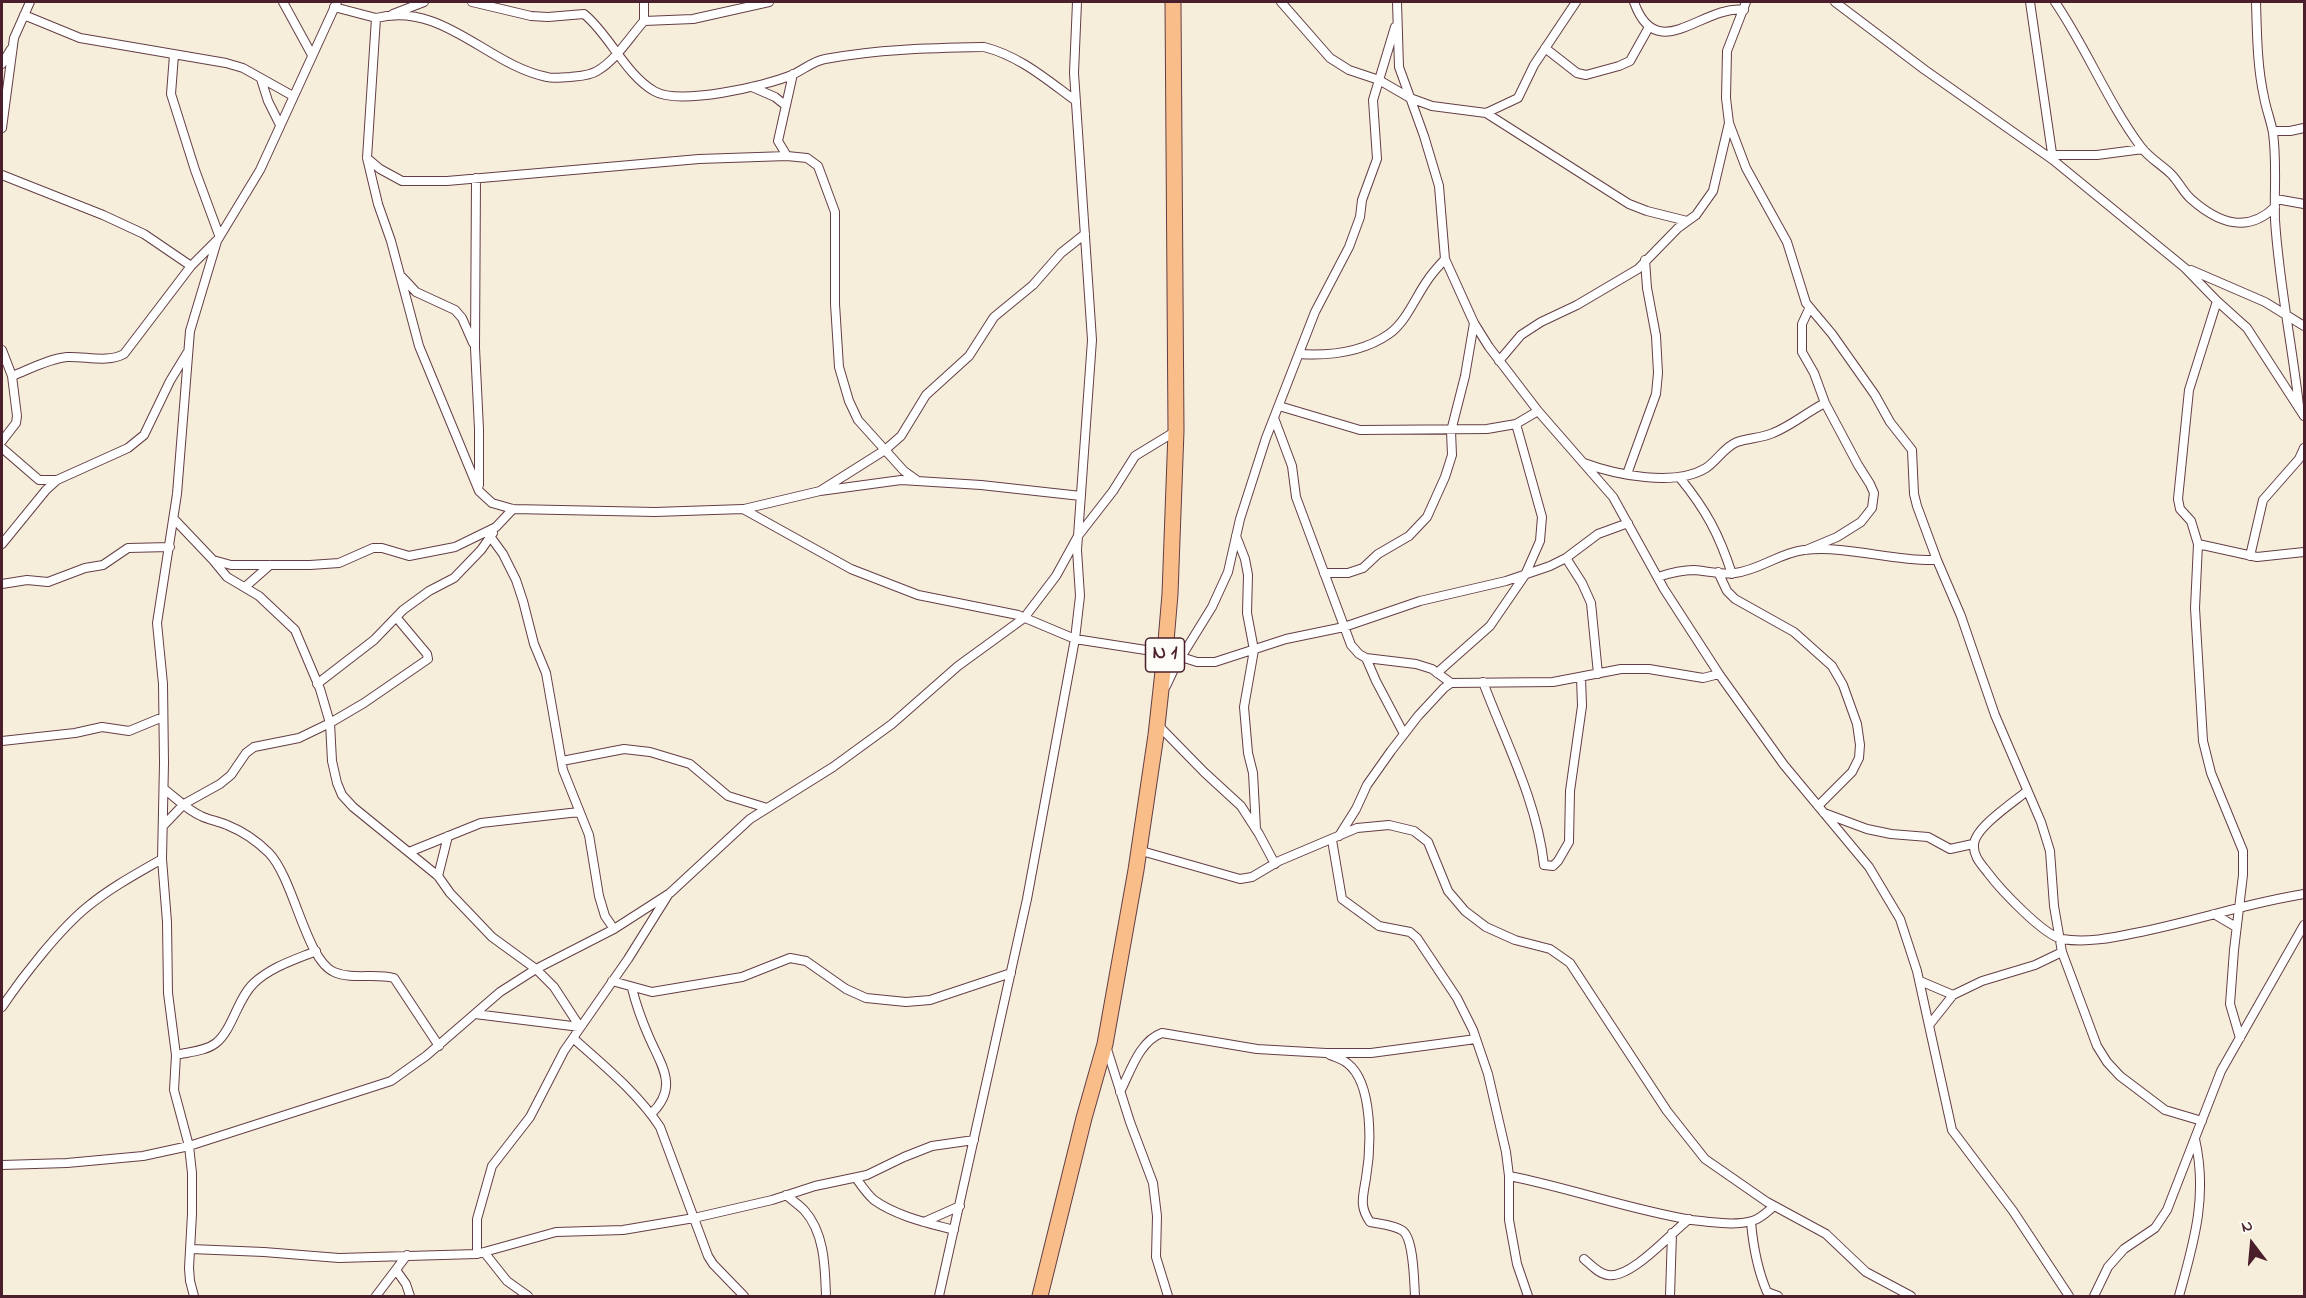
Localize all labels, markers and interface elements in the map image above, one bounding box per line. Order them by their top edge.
road number: N 1 [1146,638,1184,672]
north arrow [2222,1214,2282,1274]
text: N [2239,1214,2256,1240]

